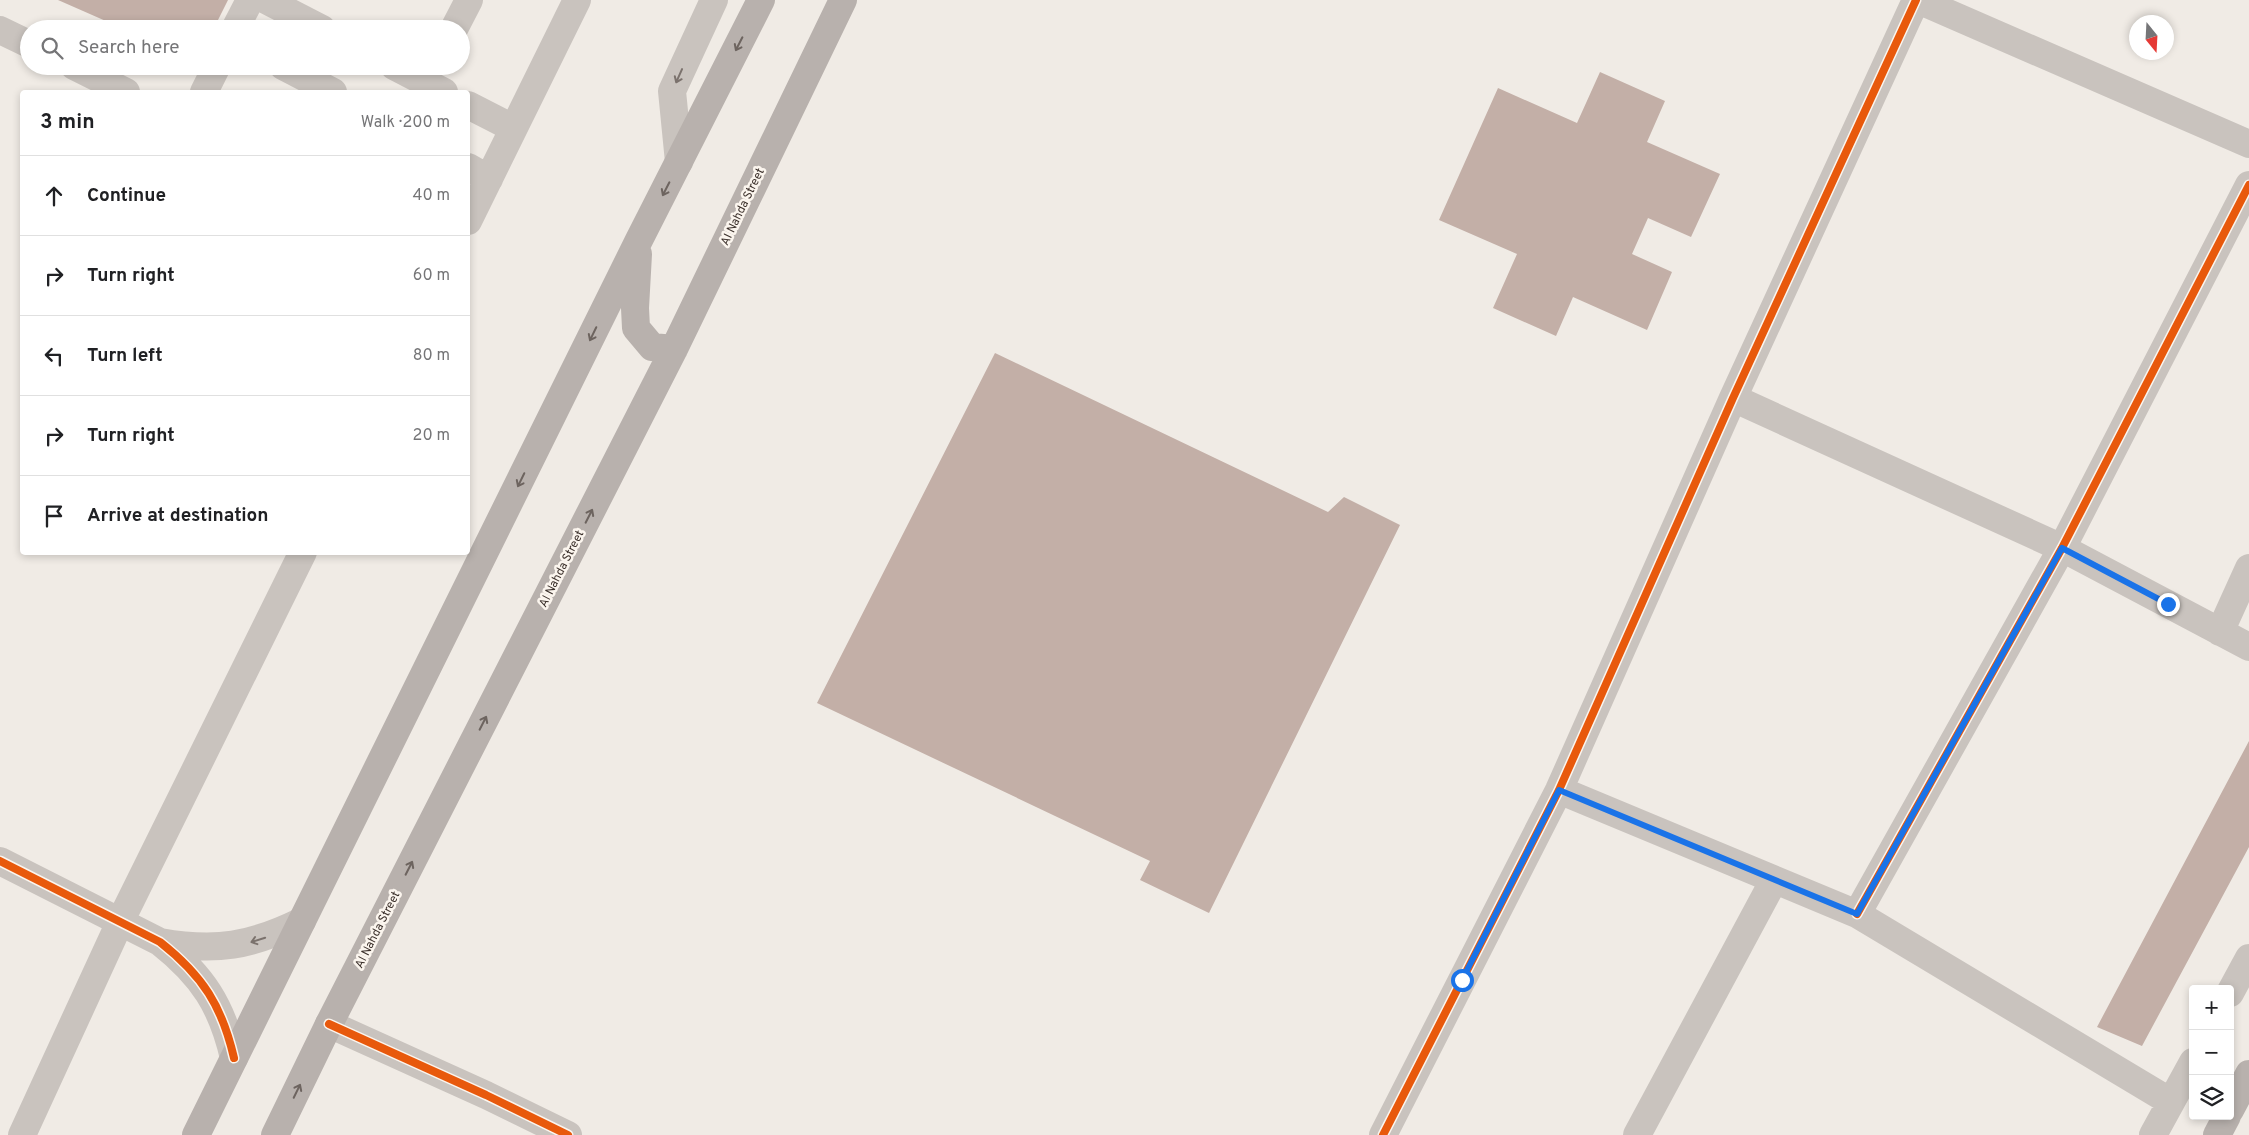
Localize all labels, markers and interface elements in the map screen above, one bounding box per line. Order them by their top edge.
north arrow [2129,15,2174,60]
search box [20,20,470,75]
icon: search [38,34,66,62]
text: Search here [78,36,180,60]
one-way arrow [734,36,744,51]
one-way arrow [674,68,684,83]
text: 3 min [40,109,95,136]
text: Walk · 200 m [361,113,450,133]
street label: Al Nahda Street [717,166,769,248]
one-way arrow [660,181,670,196]
icon: ahead [40,182,68,210]
text: Continue [87,184,166,208]
text: 40 m [412,186,450,206]
icon: right [40,262,68,290]
text: Turn right [87,264,175,288]
text: 60 m [413,266,450,286]
one-way arrow [588,326,597,341]
icon: left [40,342,68,370]
text: Turn left [87,344,163,368]
text: 80 m [413,346,450,366]
icon: right [40,422,68,450]
text: Turn right [87,424,175,448]
text: 20 m [413,426,450,446]
one-way arrow [516,472,526,487]
icon: arrive [40,502,68,530]
text: Arrive at destination [87,504,268,528]
one-way arrow [585,509,594,524]
street label: Al Nahda Street [536,528,588,610]
route end [2157,593,2180,616]
one-way arrow [479,716,488,731]
one-way arrow [405,861,414,876]
street label: Al Nahda Street [352,889,404,971]
one-way arrow [250,936,266,945]
route start [1451,969,1474,992]
map controls [2189,985,2234,1120]
button: + [2189,985,2234,1030]
button: − [2189,1030,2234,1075]
button: layers [2189,1075,2234,1120]
one-way arrow [293,1084,302,1099]

